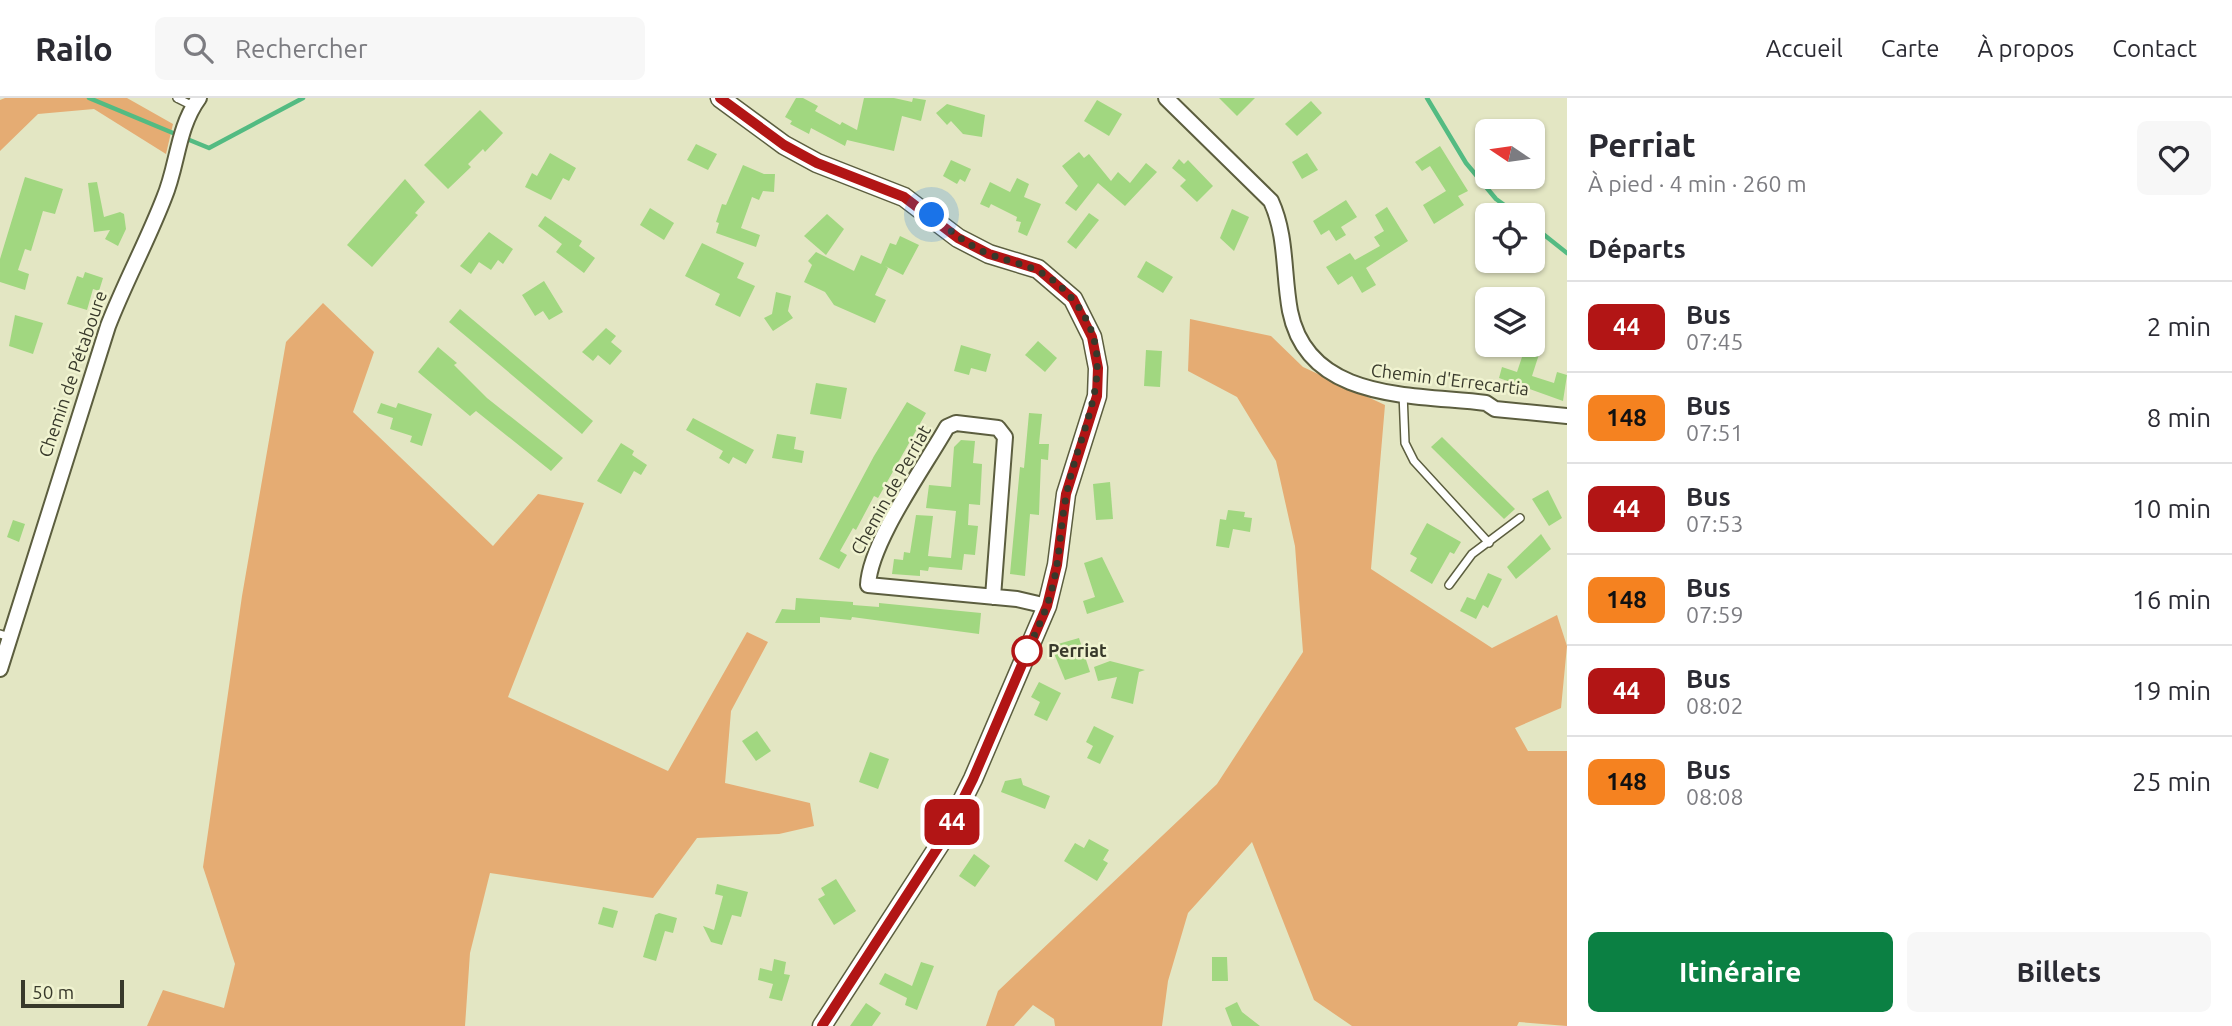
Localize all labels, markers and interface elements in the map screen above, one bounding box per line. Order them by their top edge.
search box [155,17,645,80]
icon: search [179,29,217,67]
text: Railo [35,30,113,67]
text: Rechercher [235,34,368,63]
text: Accueil [1766,35,1843,62]
text: Carte [1881,35,1940,62]
text: À propos [1978,35,2074,62]
text: Contact [2112,35,2197,62]
north arrow [1475,119,1545,189]
map controls [1475,119,1545,357]
button: heart [2137,121,2211,195]
text: Perriat [1588,126,1696,163]
text: À pied · 4 min · 260 m [1588,171,1807,196]
your location [914,197,949,232]
button: locate [1475,203,1545,273]
text: Départs [1588,234,1686,263]
button: layers [1475,287,1545,357]
street label: Chemin de Pétaboure [34,288,110,460]
text: Bus [1686,300,1731,329]
text: 2 min [2147,312,2211,341]
text: 44 [1613,313,1640,340]
text: 07:45 [1686,329,1744,354]
street label: Chemin d'Errecartia [1370,359,1530,399]
text: Bus [1686,391,1731,420]
text: 8 min [2147,403,2211,432]
text: 148 [1606,404,1647,431]
text: 07:51 [1686,420,1744,445]
street label: Chemin de Perriat [846,421,934,558]
text: Bus [1686,482,1731,511]
text: 10 min [2132,494,2211,523]
text: 44 [1613,495,1640,522]
text: 07:53 [1686,511,1744,536]
text: Bus [1686,573,1731,602]
text: 16 min [2132,585,2211,614]
text: 148 [1606,586,1647,613]
text: 07:59 [1686,602,1744,627]
marker: Perriat [1012,636,1042,666]
place label: Perriat [1048,640,1107,660]
text: Bus [1686,664,1731,693]
text: 19 min [2132,676,2211,705]
text: 44 [1613,677,1640,704]
text: 08:02 [1686,693,1744,718]
text: Bus [1686,755,1731,784]
text: 25 min [2132,767,2211,796]
text: 148 [1606,768,1647,795]
text: 08:08 [1686,784,1744,809]
line badge: 44 [920,799,984,845]
text: 44 [938,808,966,835]
button: Itinéraire [1588,932,1893,1012]
button: Billets [1907,932,2211,1012]
scale bar [21,977,124,1009]
text: 50 m [32,981,74,1003]

